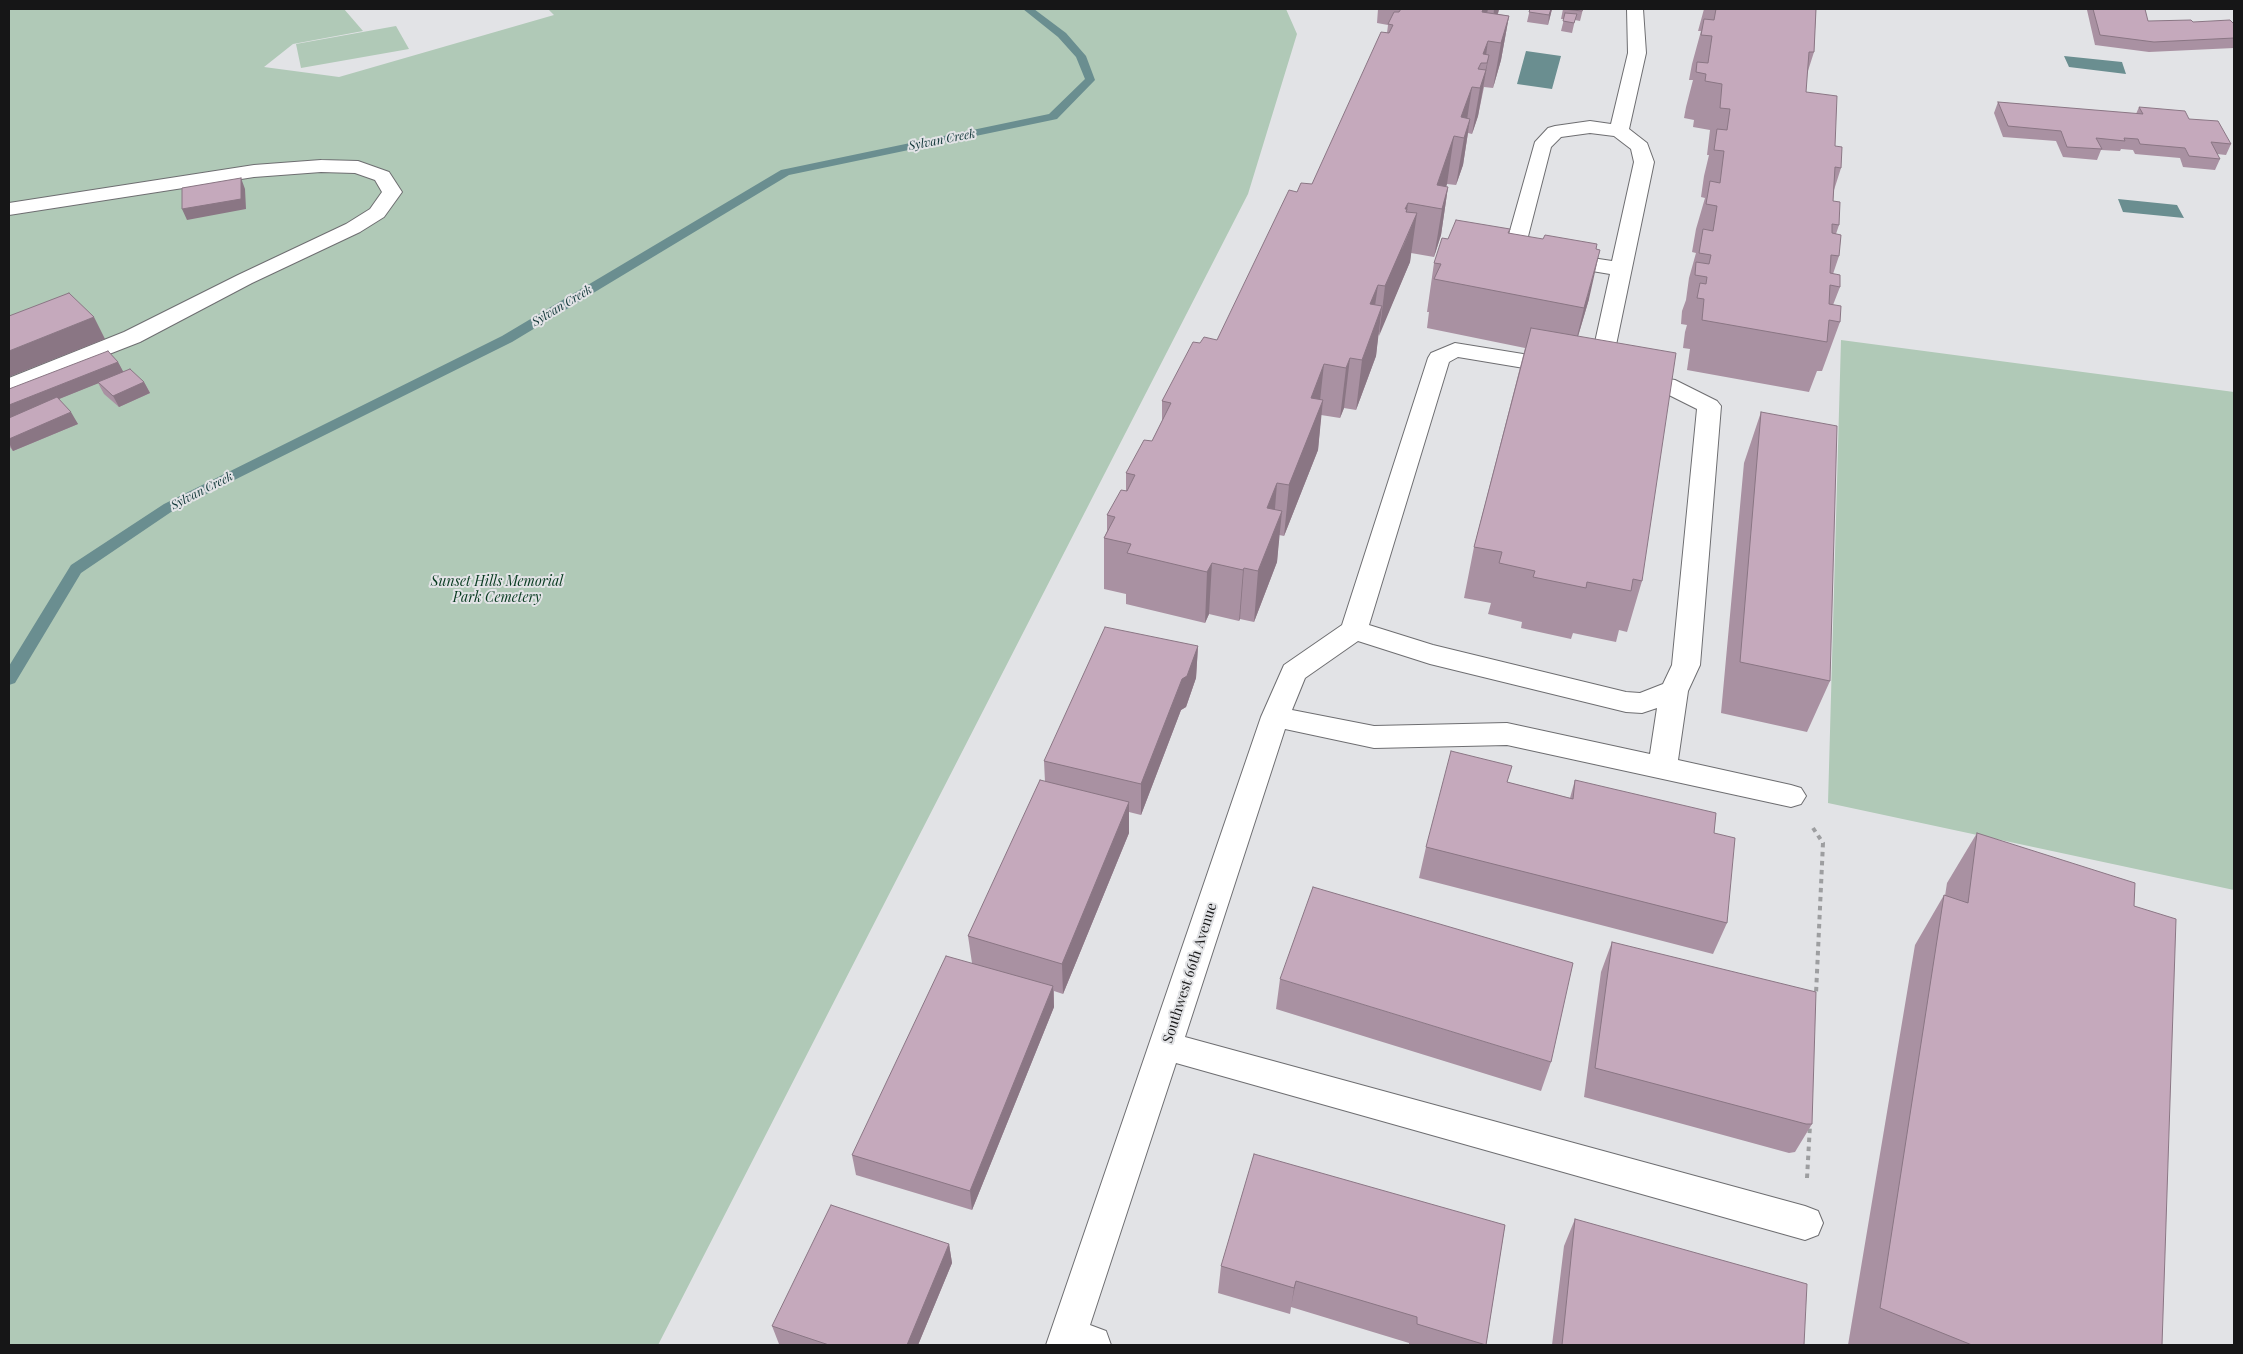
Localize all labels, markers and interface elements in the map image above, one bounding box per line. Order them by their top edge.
water label: Sylvan Creek [907,126,977,154]
water label: Sylvan Creek [529,282,595,330]
water label: Sylvan Creek [169,469,235,513]
park label: Sunset Hills Memorial Park Cemetery [431,574,563,606]
street label: Southwest 66th Avenue [1159,901,1221,1045]

